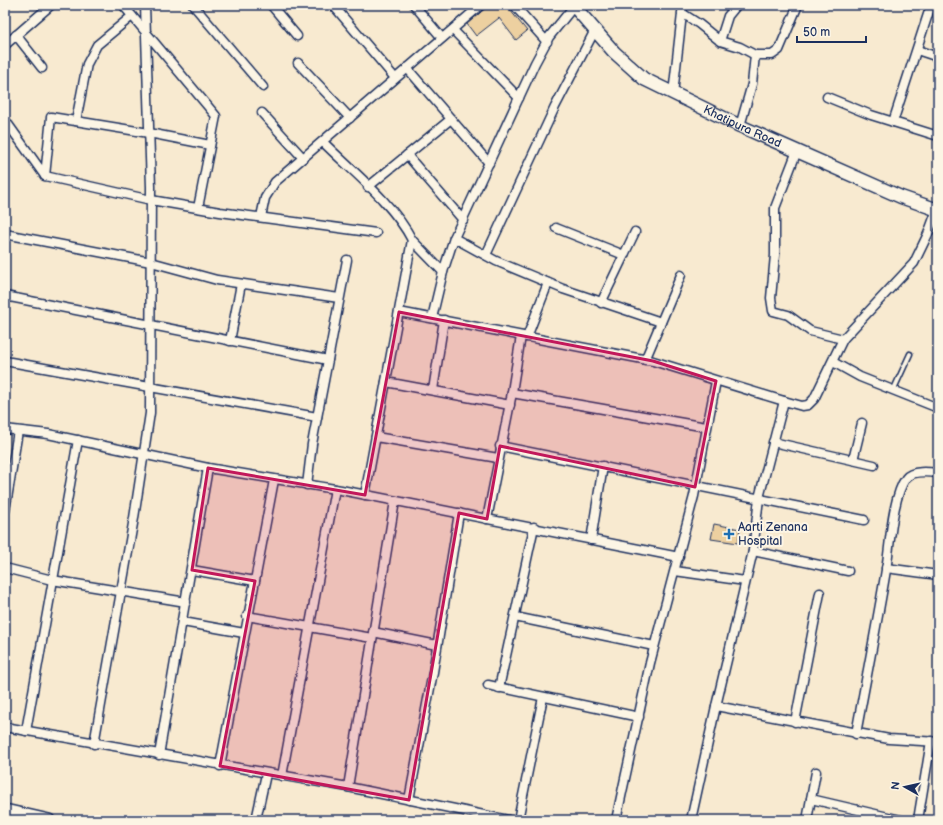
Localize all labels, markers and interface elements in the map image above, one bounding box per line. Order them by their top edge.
scale bar [797,18,866,44]
text: 50 m [803,25,830,40]
street label: Khatipura Road [701,102,784,151]
place label: Aarti Zenana Hospital [738,520,808,549]
marker: Aarti Zenana Hospital [723,528,735,540]
north arrow [885,767,925,807]
text: N [889,781,903,791]

